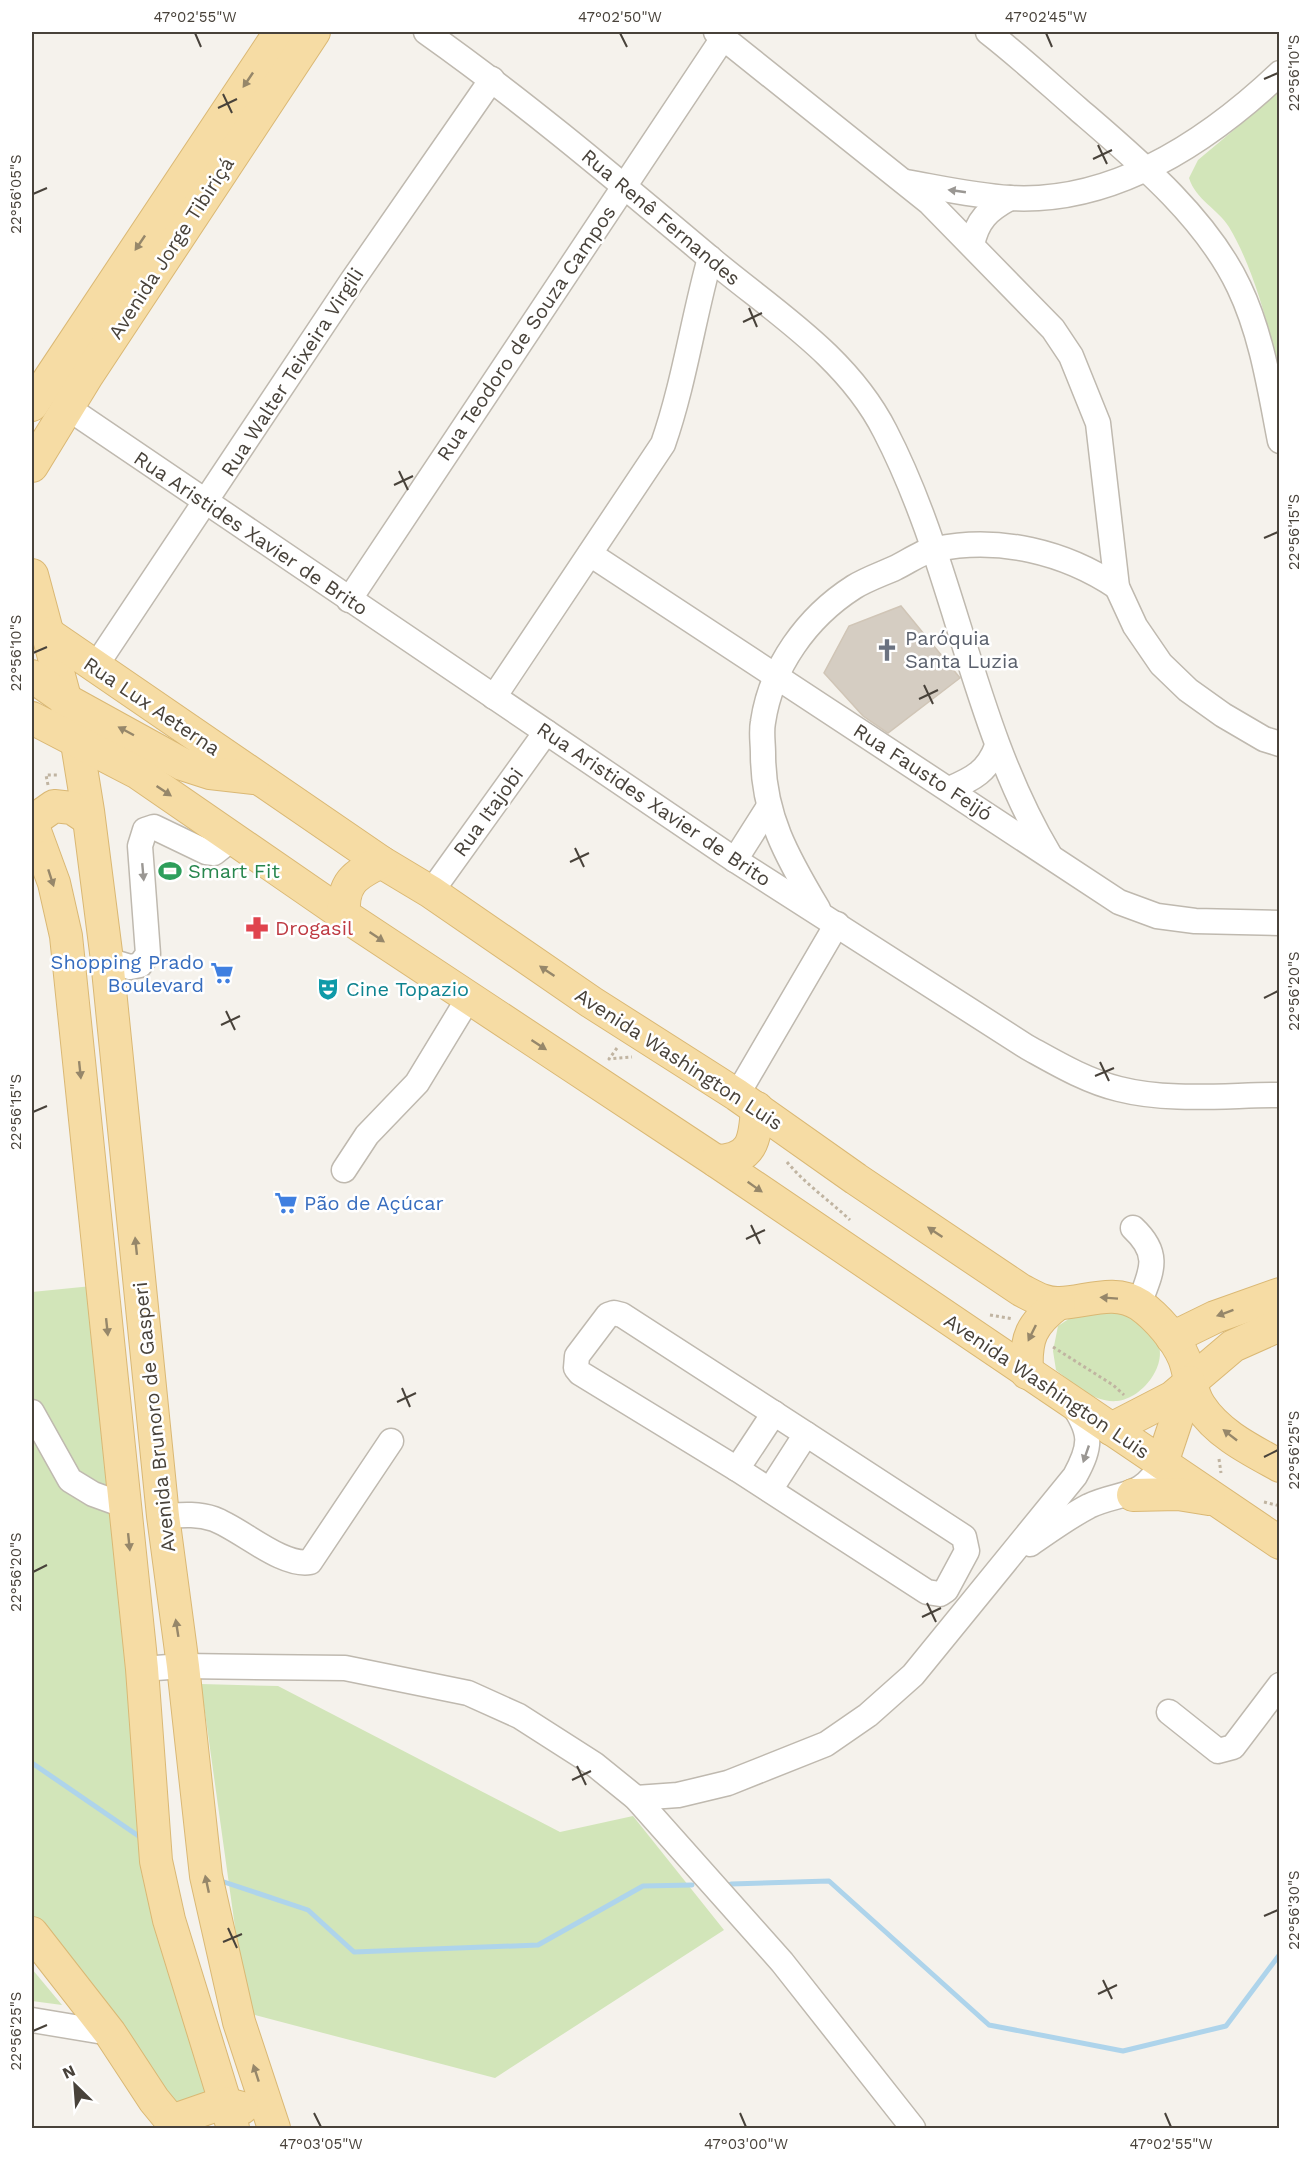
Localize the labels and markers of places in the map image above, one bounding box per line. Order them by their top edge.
place label: Paróquia Santa Luzia [905,626,1019,673]
church icon: Paróquia Santa Luzia [874,637,900,663]
sports icon: Smart Fit [157,858,183,884]
place label: Smart Fit [188,859,280,883]
pharmacy icon: Drogasil [244,915,270,941]
place label: Drogasil [275,916,353,940]
place label: Shopping Prado Boulevard [51,950,204,997]
supermarket icon: Shopping Prado Boulevard [209,960,235,986]
theatre icon: Cine Topazio [315,976,341,1002]
place label: Cine Topazio [346,977,469,1001]
supermarket icon: Pão de Açúcar [273,1190,299,1216]
place label: Pão de Açúcar [304,1191,444,1215]

